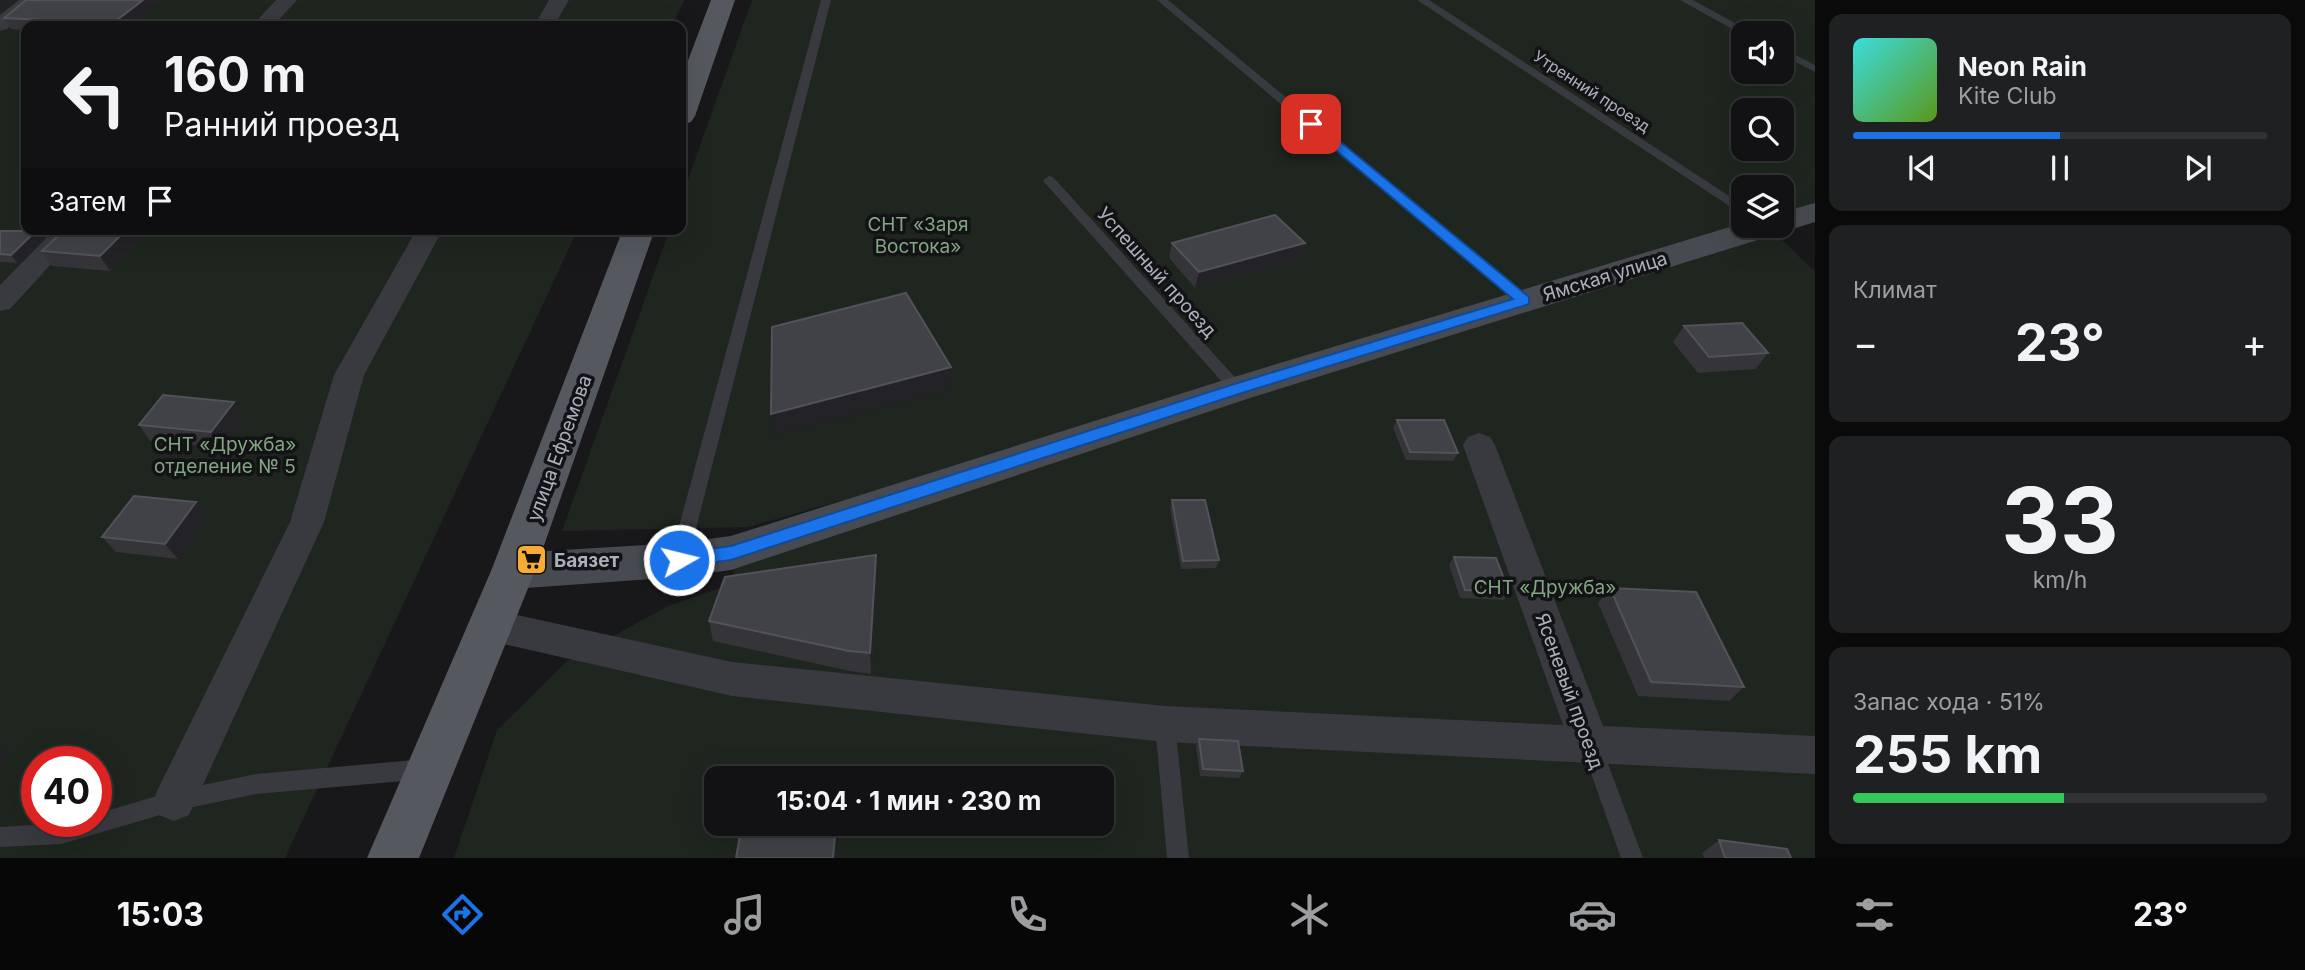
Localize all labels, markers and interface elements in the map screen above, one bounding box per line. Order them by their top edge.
map controls [1731,21,1794,238]
button: sound [1731,21,1794,84]
text: 160 m [164,45,306,104]
street label: Утренний проезд [1530,46,1654,136]
icon: left [49,49,140,140]
text: Neon Rain [1958,51,2087,82]
text: Kite Club [1958,82,2057,110]
pin [1281,94,1341,154]
button: search [1731,98,1794,161]
text: Ранний проезд [164,105,399,144]
icon: arrive [1292,105,1330,143]
icon: previous [1903,149,1941,187]
icon: pause [2041,149,2079,187]
icon: next [2179,149,2217,187]
button: layers [1731,175,1794,238]
icon: arrive [141,182,179,220]
text: Затем [49,186,127,217]
street label: Успешный проезд [1092,202,1221,342]
park label: СНТ «Заря Востока» [867,213,969,258]
street label: Ямская улица [1540,247,1670,306]
text: Климат [1853,276,1937,304]
text: 23° [2015,311,2105,374]
text: − [1853,320,1878,366]
text: + [2242,320,2267,366]
street label: улица Ефремова [522,372,597,524]
park label: СНТ «Дружба» отделение № 5 [154,433,296,478]
text: 33 [2001,465,2119,575]
position arrow [642,523,716,597]
supermarket icon: Баязет [514,543,548,577]
place label: Баязет [554,549,619,572]
text: km/h [2033,566,2087,594]
park label: СНТ «Дружба» [1474,576,1616,599]
street label: Ясеневый проезд [1531,610,1608,772]
text: Запас хода · 51% [1853,688,2045,716]
text: 255 km [1853,723,2042,786]
speed limit sign: 40 [21,746,112,837]
text: 15:04 · 1 мин · 230 m [776,785,1042,816]
icon: directions [438,890,487,939]
icon: music [720,890,769,939]
icon: phone [1003,890,1052,939]
icon: climate [1285,890,1334,939]
icon: car [1568,890,1617,939]
icon: filters [1850,890,1899,939]
text: 15:03 [117,895,204,934]
text: 23° [2133,895,2188,934]

